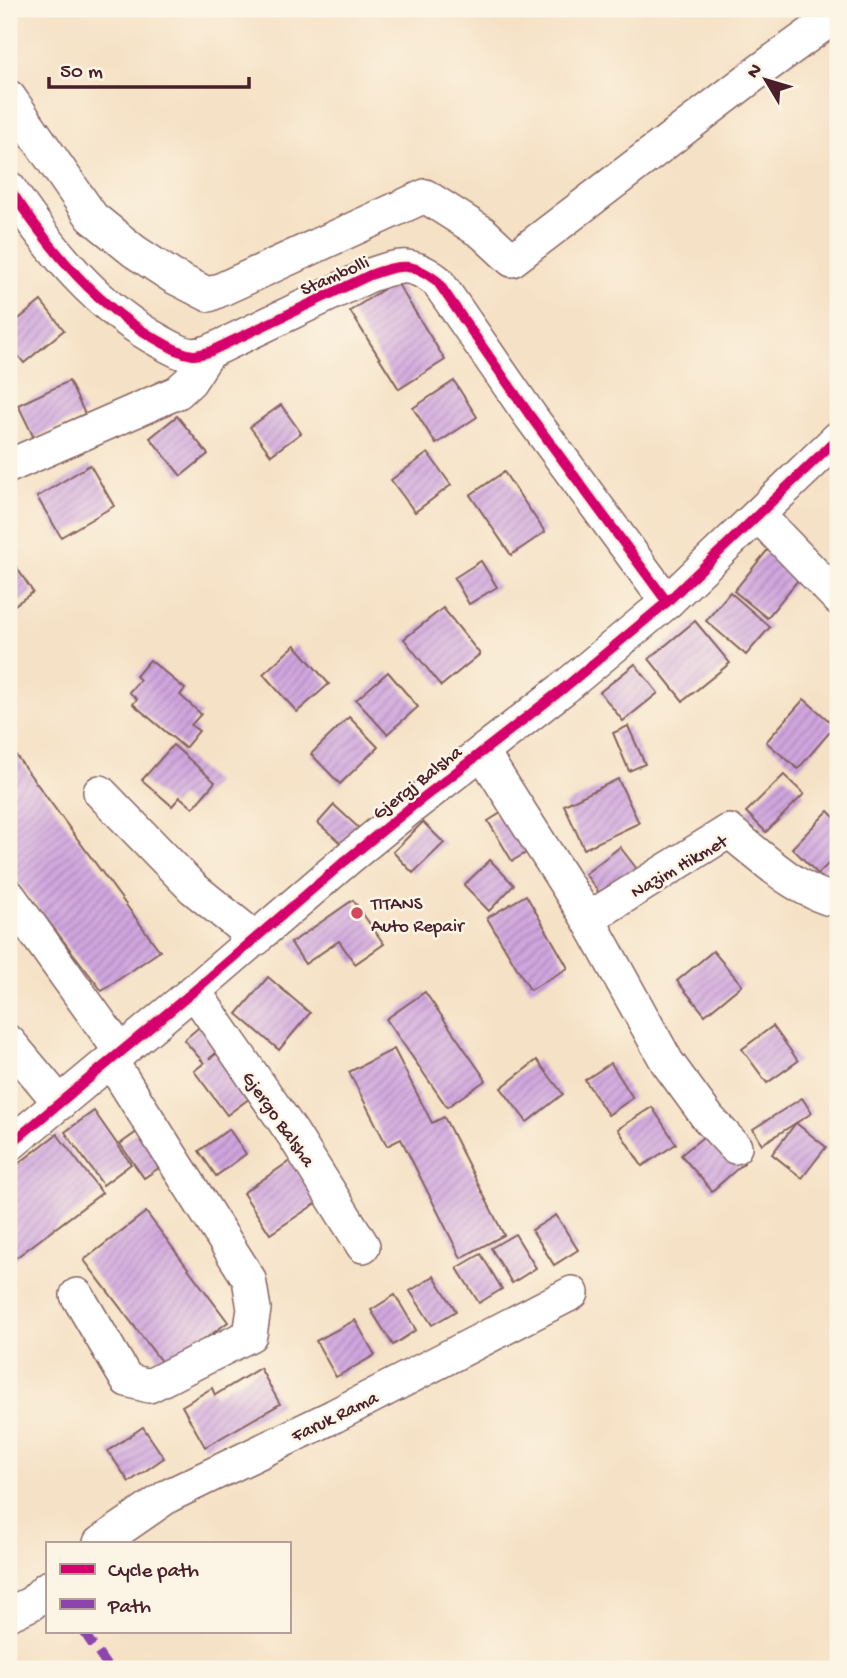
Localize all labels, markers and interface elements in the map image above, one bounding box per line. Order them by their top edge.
scale bar [49,46,248,90]
north arrow [732,46,802,116]
text: N [742,60,768,84]
text: 50 m [60,61,103,86]
street label: Stambolli [297,252,373,303]
street label: Gjergj Balsha [369,741,469,826]
street label: Nazim Hikmet [627,830,734,905]
place label: TITANS Auto Repair [370,894,466,939]
marker: TITANS Auto Repair [349,905,365,921]
street label: Gjergo Balsha [236,1068,319,1173]
street label: Faruk Rama [288,1387,384,1449]
legend [46,1542,290,1632]
text: Cycle path [108,1560,199,1585]
text: Path [107,1596,151,1621]

